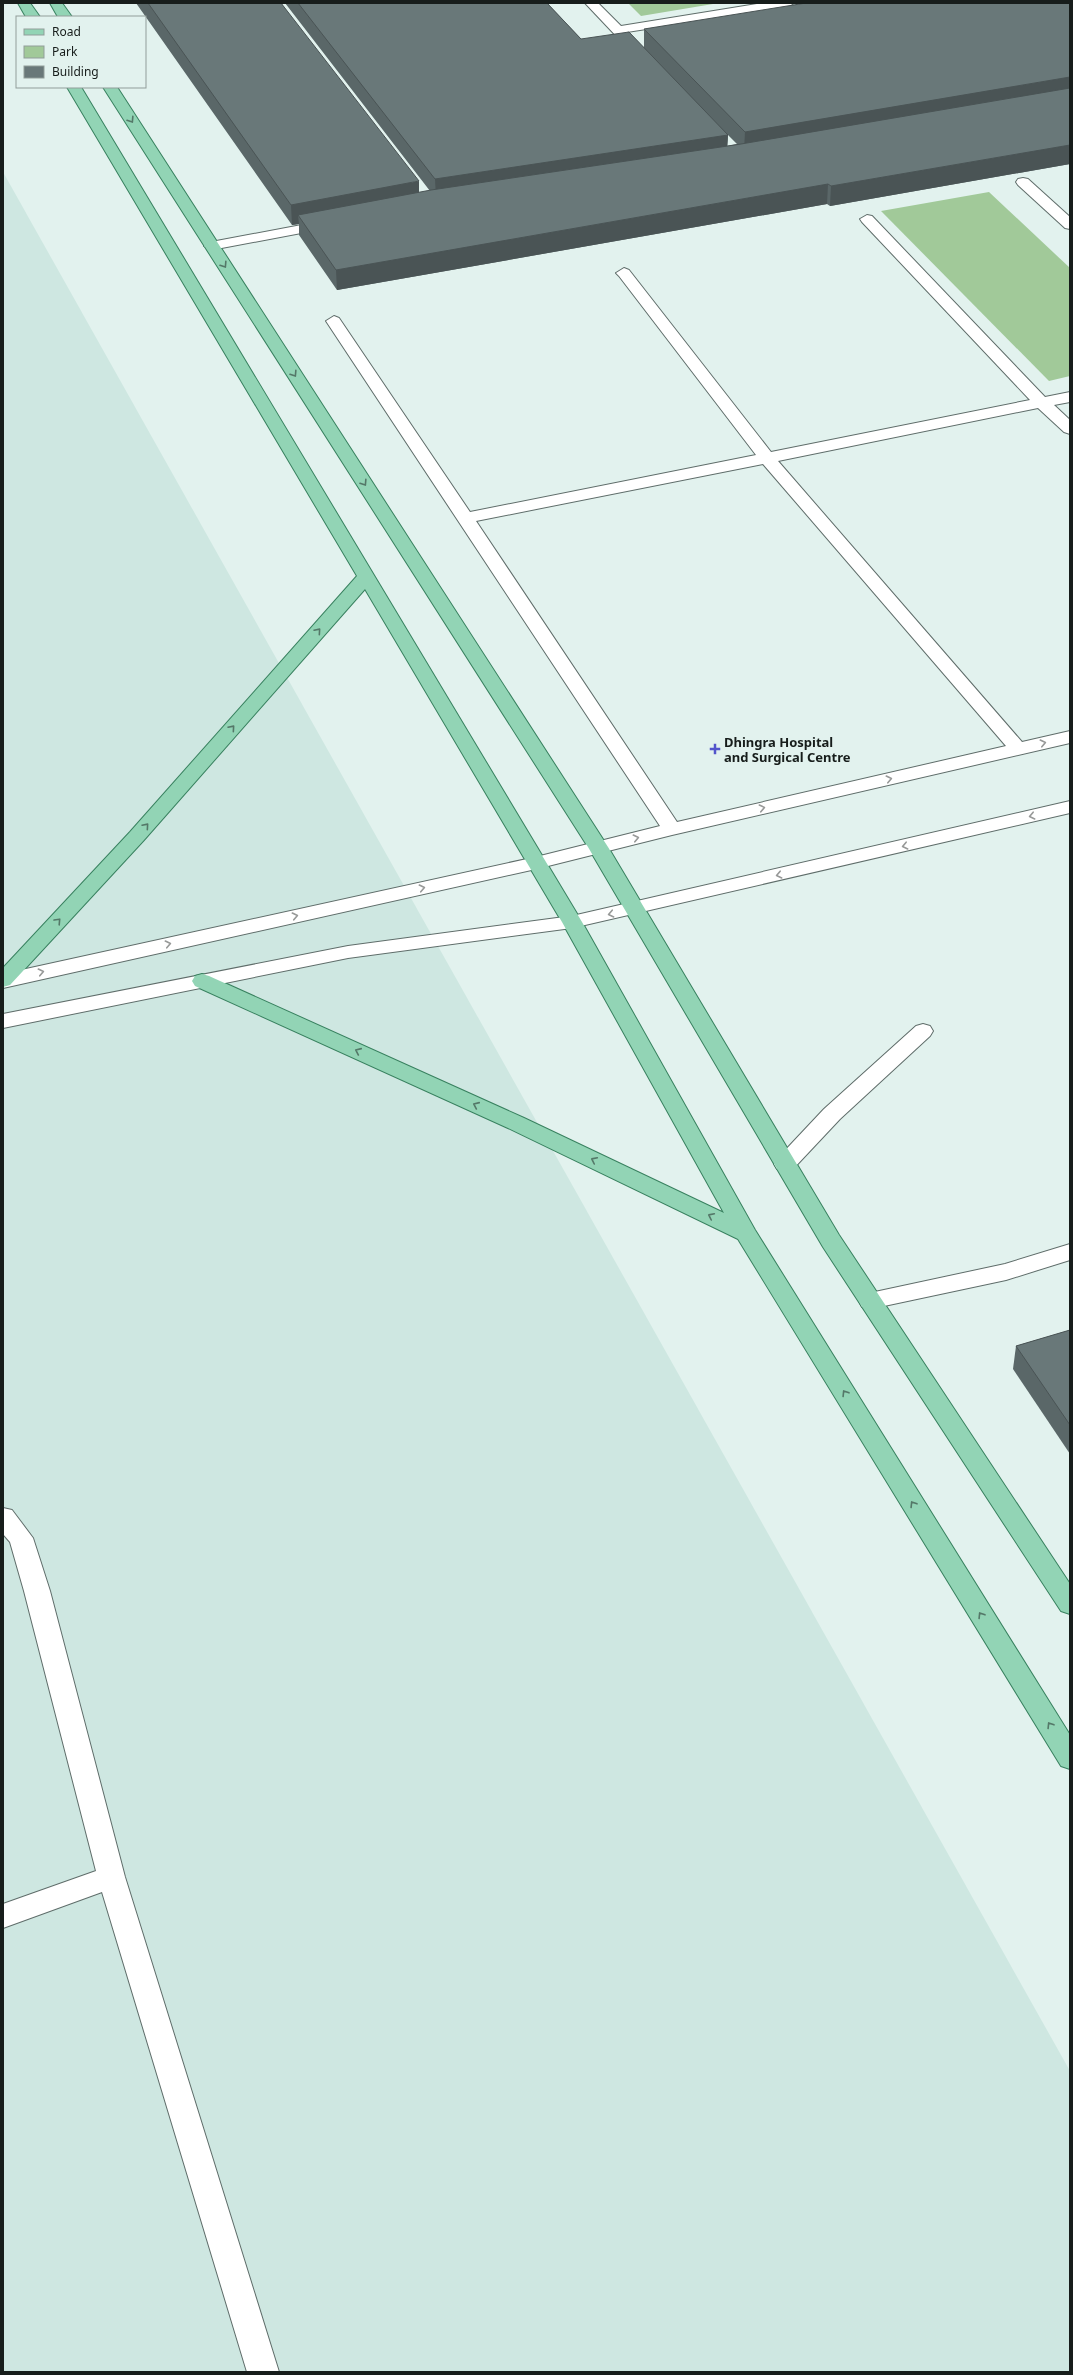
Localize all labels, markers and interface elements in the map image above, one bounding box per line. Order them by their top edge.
legend [16,16,146,88]
text: Road [52,23,81,40]
text: Park [52,43,78,60]
text: Building [52,63,99,80]
one-way arrow [126,116,134,123]
one-way arrow [219,260,226,267]
one-way arrow [289,370,297,377]
one-way arrow [359,479,367,486]
one-way arrow [314,628,321,635]
one-way arrow [228,725,235,733]
place label: Dhingra Hospital and Surgical Centre [724,733,851,766]
one-way arrow [1040,740,1046,748]
marker: Dhingra Hospital and Surgical Centre [709,743,721,755]
one-way arrow [886,775,892,783]
one-way arrow [759,805,766,813]
one-way arrow [1029,812,1035,820]
one-way arrow [142,823,149,830]
one-way arrow [633,834,639,842]
one-way arrow [902,841,909,849]
one-way arrow [776,870,783,879]
one-way arrow [419,885,425,893]
one-way arrow [608,909,614,917]
one-way arrow [292,913,298,921]
one-way arrow [53,918,61,926]
one-way arrow [165,941,171,949]
one-way arrow [38,969,44,977]
one-way arrow [354,1048,362,1056]
one-way arrow [473,1102,481,1110]
one-way arrow [591,1157,598,1165]
one-way arrow [708,1214,715,1221]
one-way arrow [842,1390,849,1397]
one-way arrow [910,1501,918,1508]
one-way arrow [979,1612,986,1619]
one-way arrow [1047,1722,1054,1729]

